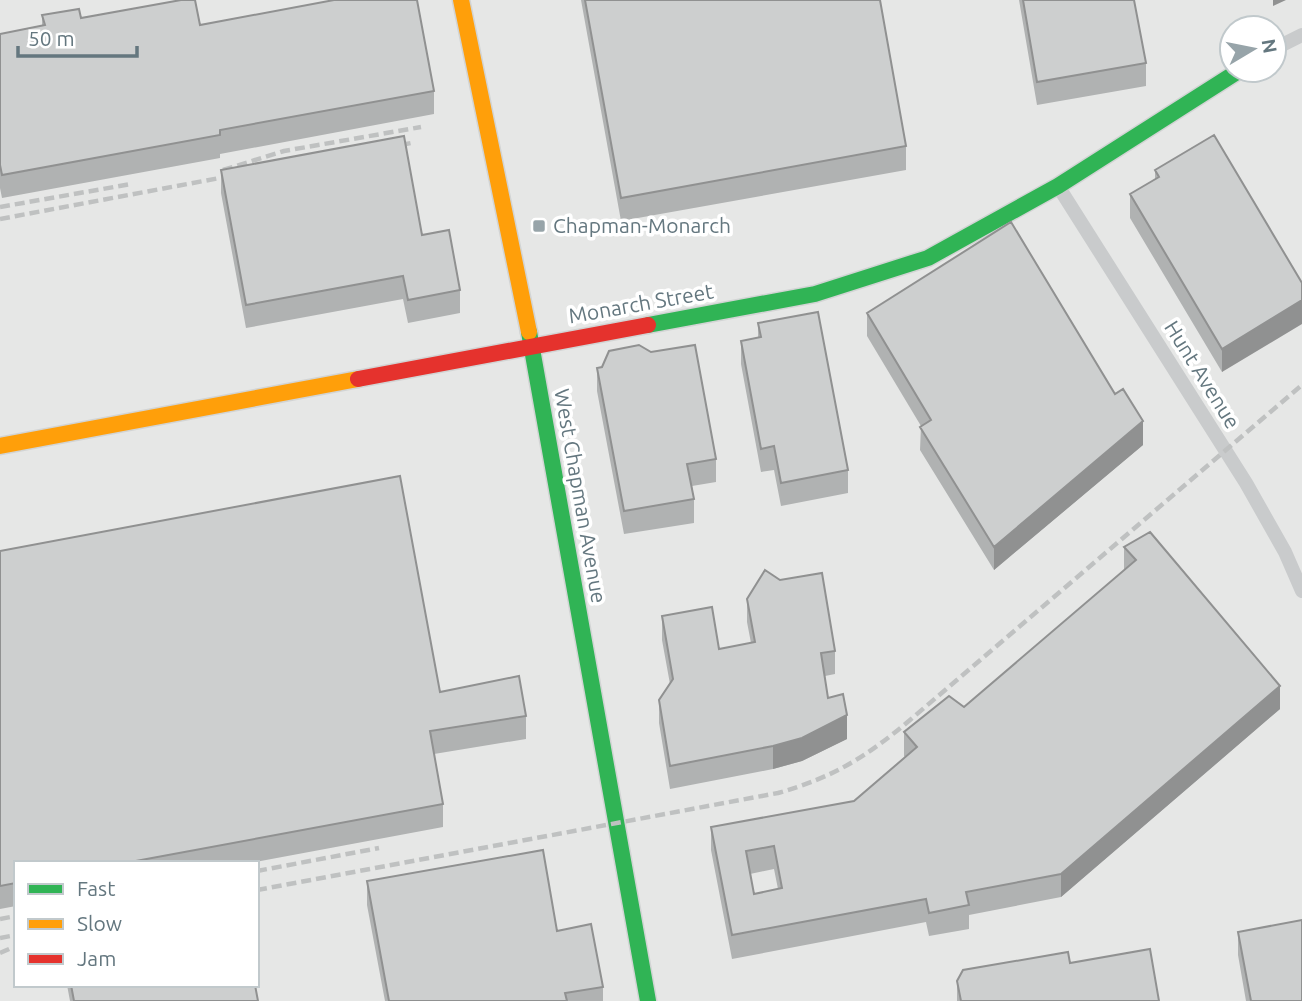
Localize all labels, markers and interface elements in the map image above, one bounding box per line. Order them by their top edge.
scale bar [18,14,136,58]
north arrow [1218,14,1288,84]
text: 50 m [28,26,75,50]
text: N [1258,37,1282,55]
place label: Chapman-Monarch [553,213,731,237]
marker: Chapman-Monarch [531,218,547,234]
street label: Monarch Street [567,278,715,328]
street label: Hunt Avenue [1160,316,1245,433]
street label: West Chapman Avenue [550,387,612,605]
legend [14,861,259,987]
text: Fast [77,876,115,900]
text: Slow [77,911,122,935]
text: Jam [77,946,116,970]

